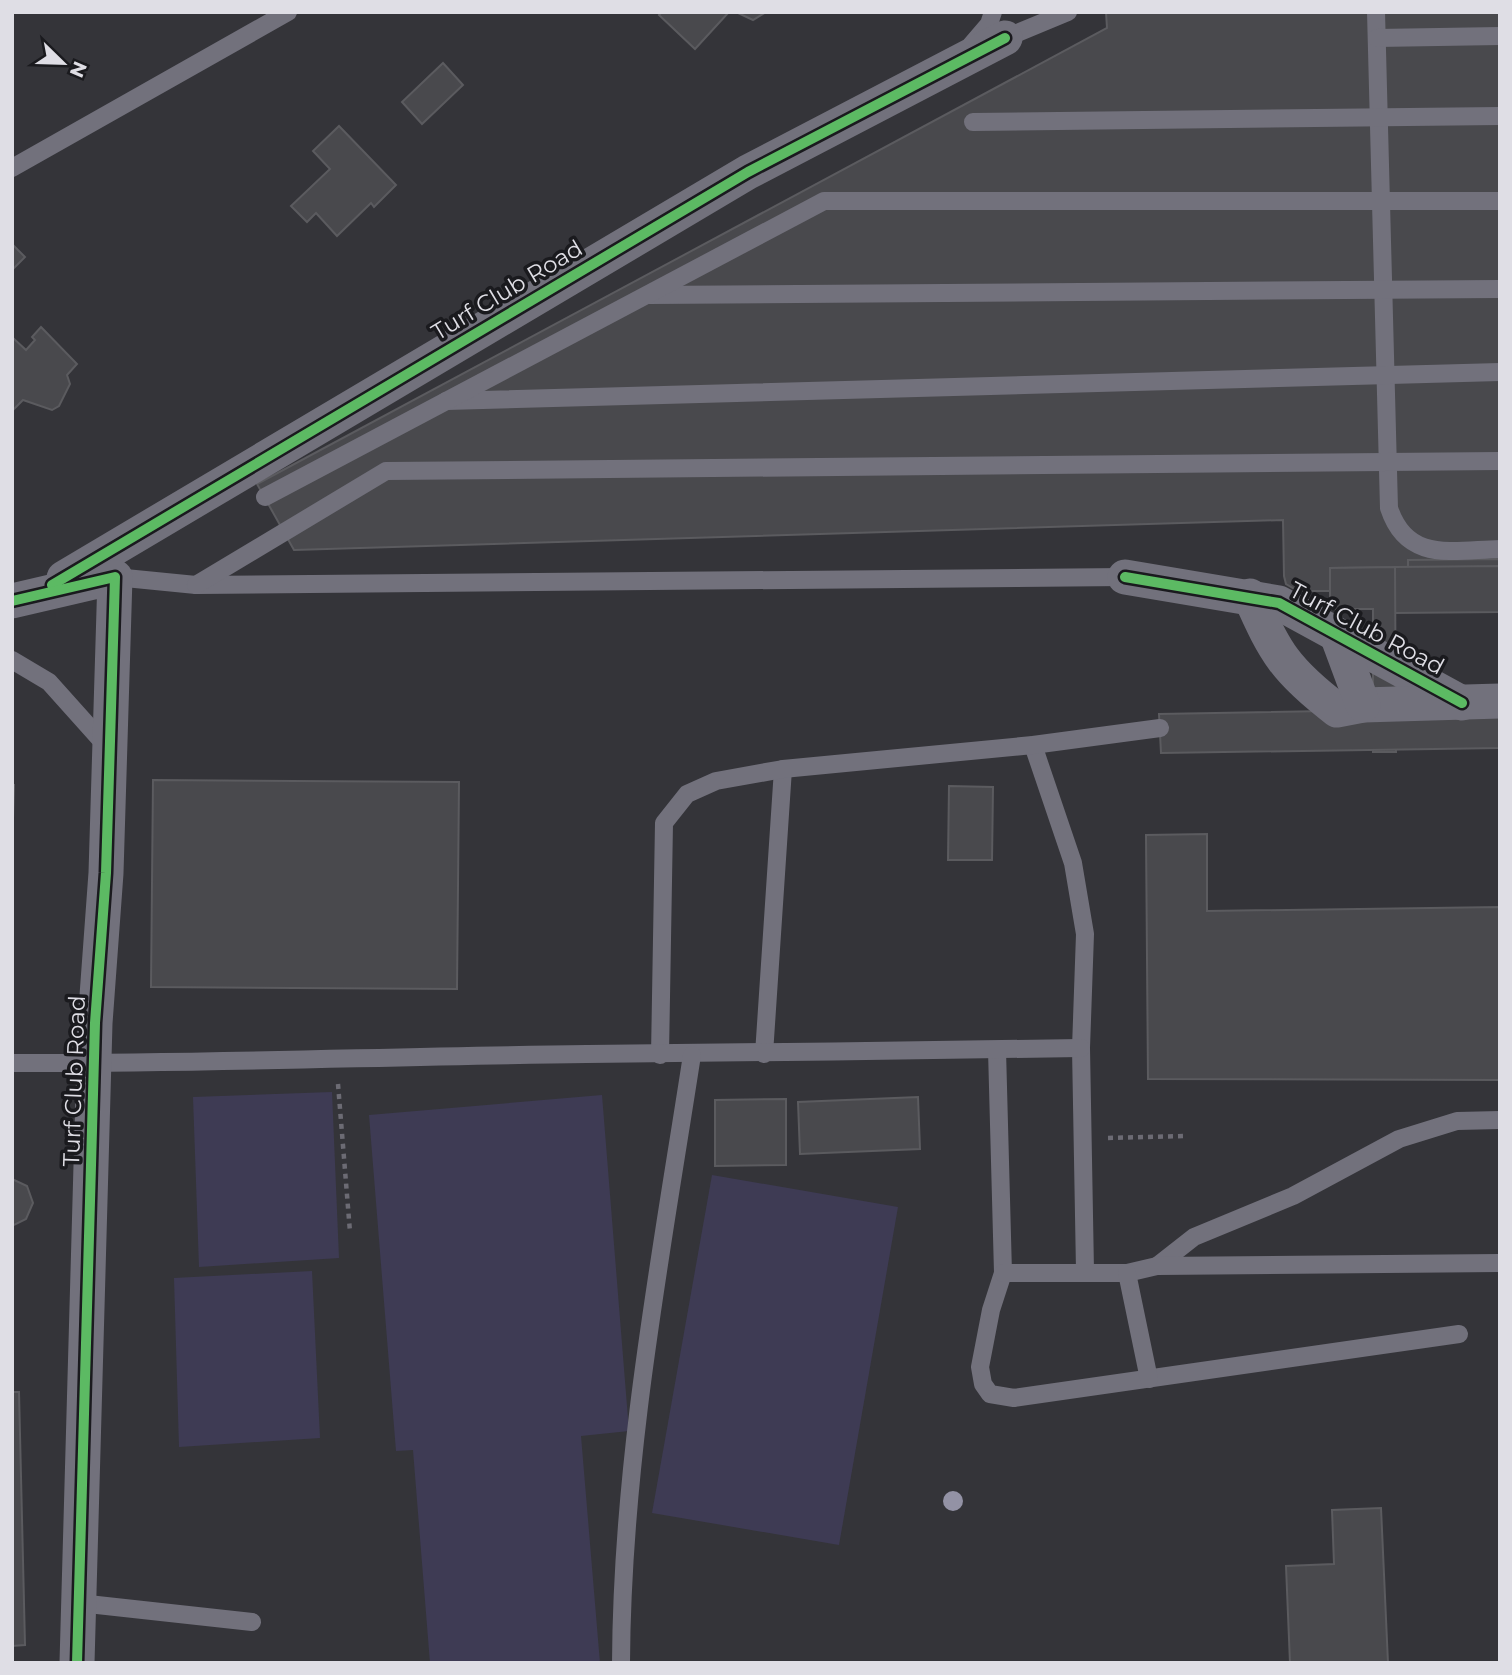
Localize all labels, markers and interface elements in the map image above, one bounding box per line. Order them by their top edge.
north arrow [28,28,98,98]
text: N [65,58,92,81]
street label: Turf Club Road [426,234,588,346]
street label: Turf Club Road [1285,575,1449,681]
street label: Turf Club Road [57,995,91,1167]

